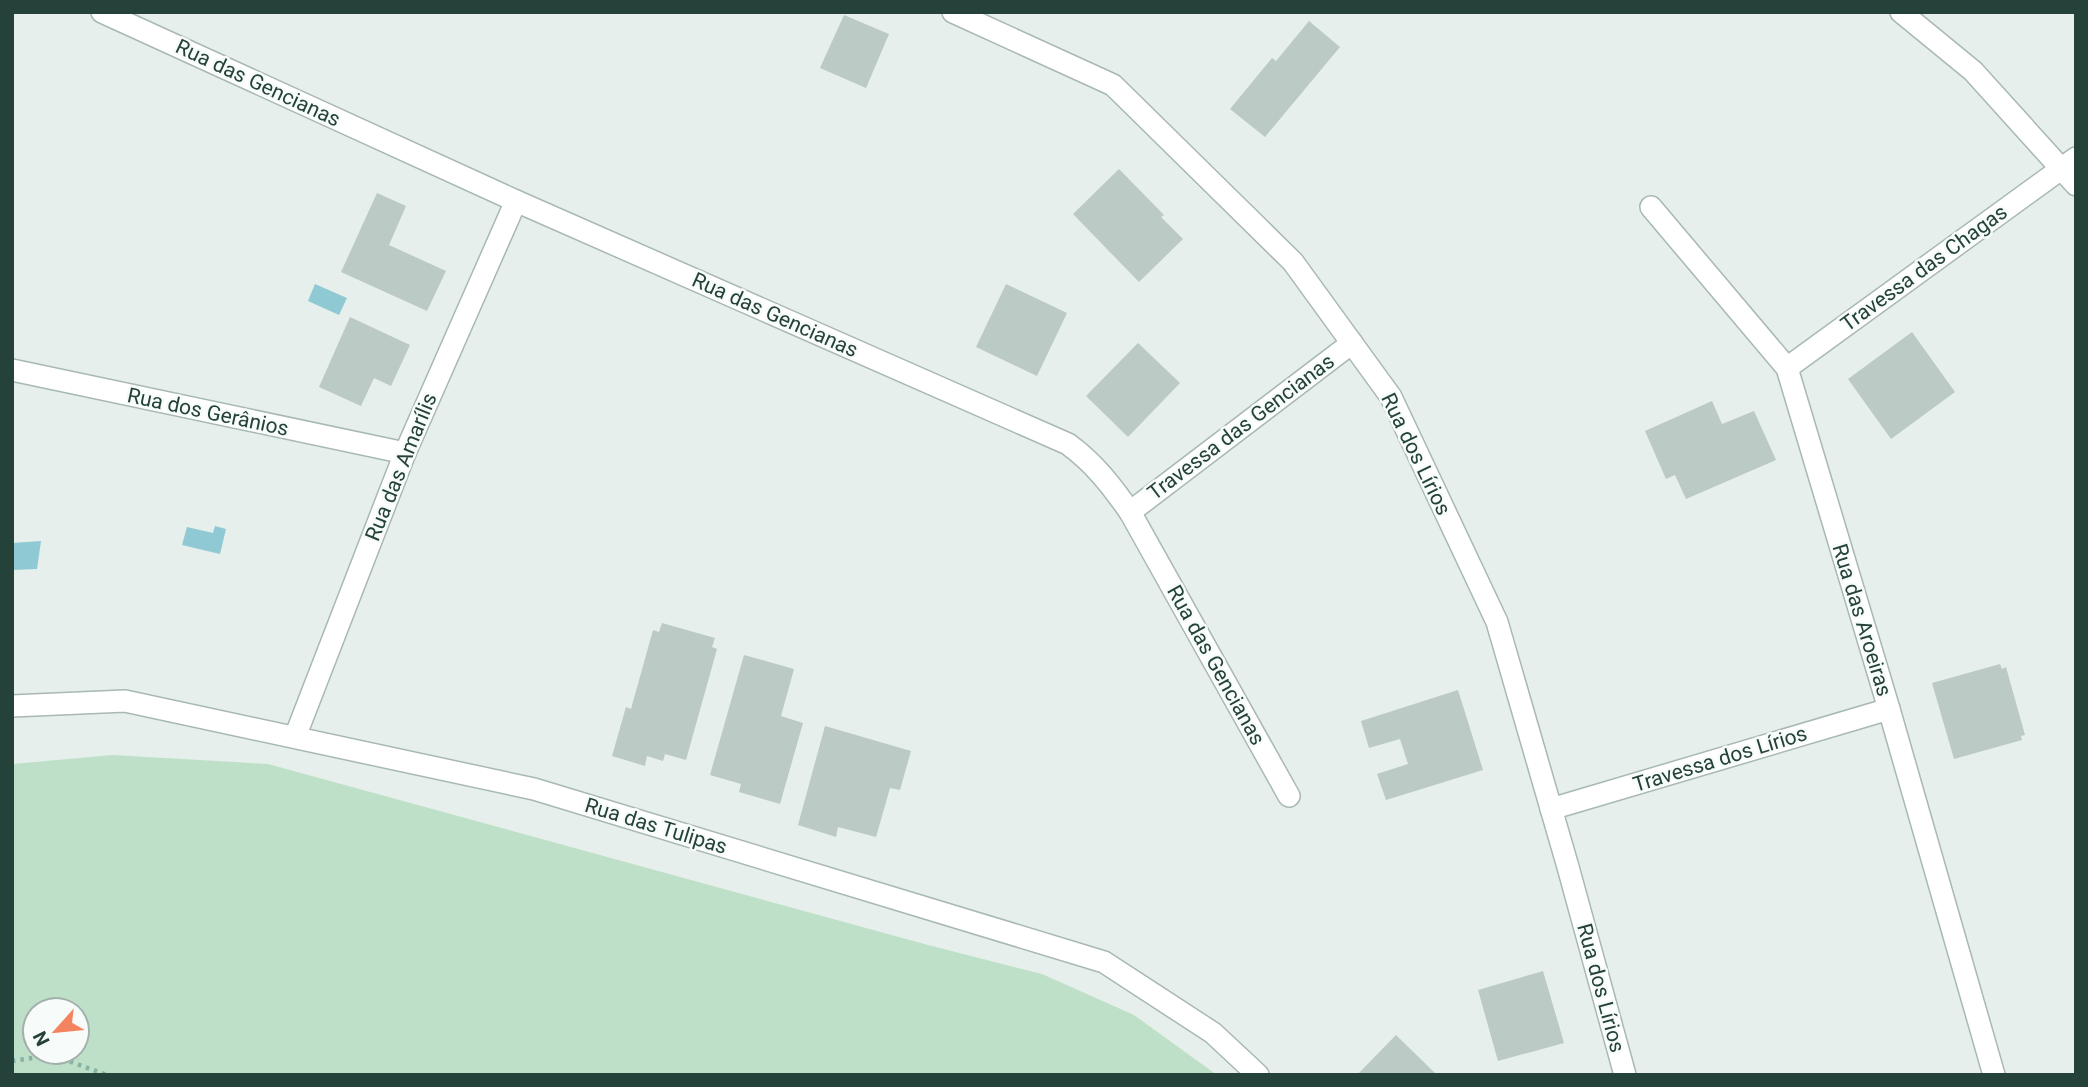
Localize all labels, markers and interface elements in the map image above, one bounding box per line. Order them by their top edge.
street label: Rua das Gencianas [172,34,344,132]
street label: Travessa das Chagas [1836,200,2012,336]
street label: Rua das Gencianas [688,268,862,362]
street label: Travessa das Gencianas [1143,349,1339,505]
street label: Rua dos Gerânios [125,383,291,441]
street label: Rua dos Lírios [1376,389,1456,519]
street label: Rua das Amarílis [360,390,442,544]
street label: Rua das Aroeiras [1827,541,1897,699]
street label: Rua das Gencianas [1162,581,1270,749]
street label: Travessa dos Lírios [1630,721,1810,797]
street label: Rua das Tulipas [582,793,730,859]
street label: Rua dos Lírios [1572,921,1630,1055]
north arrow [21,996,91,1066]
text: N [28,1027,55,1050]

